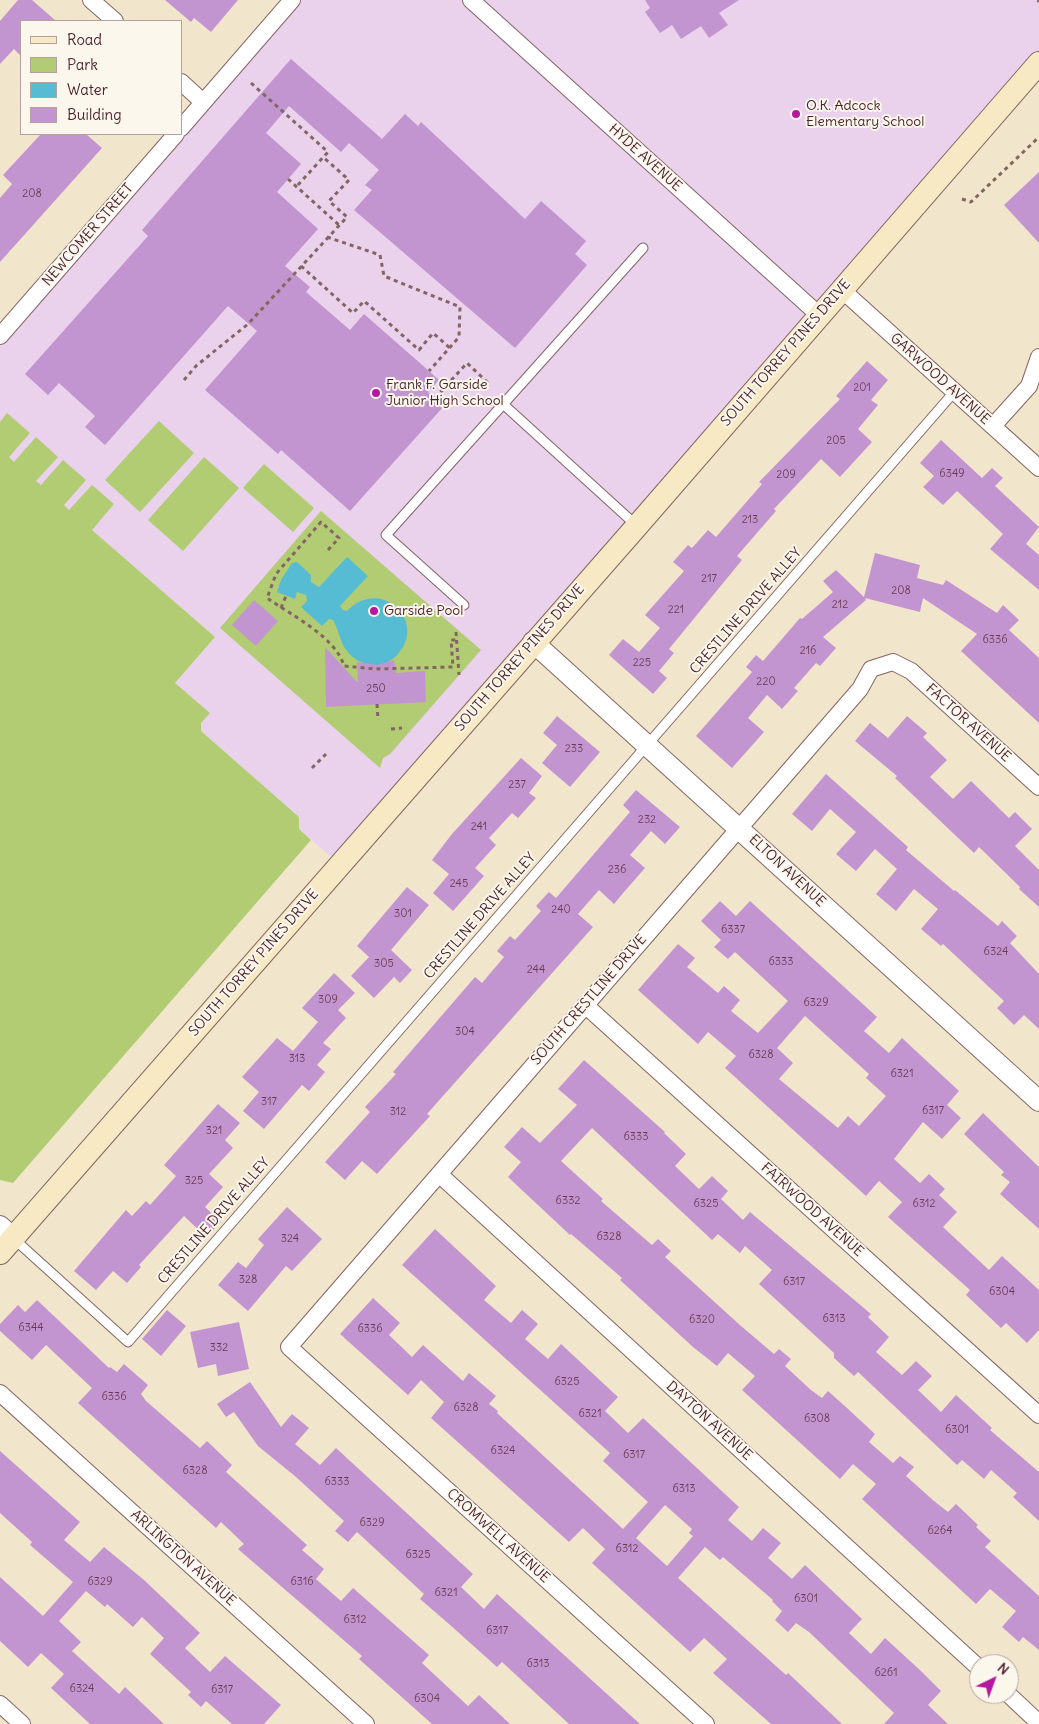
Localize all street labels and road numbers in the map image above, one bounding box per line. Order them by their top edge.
street label: HYDE AVENUE [605,121,685,195]
street label: NEWCOMER STREET [39,180,137,290]
street label: SOUTH TORREY PINES DRIVE [718,276,854,430]
street label: GARWOOD AVENUE [887,330,993,428]
street label: CRESTLINE DRIVE ALLEY [687,544,805,678]
street label: SOUTH TORREY PINES DRIVE [452,581,588,735]
street label: FACTOR AVENUE [922,680,1014,766]
street label: ELTON AVENUE [745,831,829,911]
street label: CRESTLINE DRIVE ALLEY [421,849,539,983]
street label: SOUTH TORREY PINES DRIVE [186,886,322,1040]
street label: SOUTH CRESTLINE DRIVE [528,931,650,1069]
street label: CRESTLINE DRIVE ALLEY [155,1154,273,1288]
street label: FAIRWOOD AVENUE [757,1160,867,1260]
street label: DAYTON AVENUE [663,1378,755,1464]
street label: CROMWELL AVENUE [443,1485,553,1587]
street label: ARLINGTON AVENUE [127,1507,239,1609]

